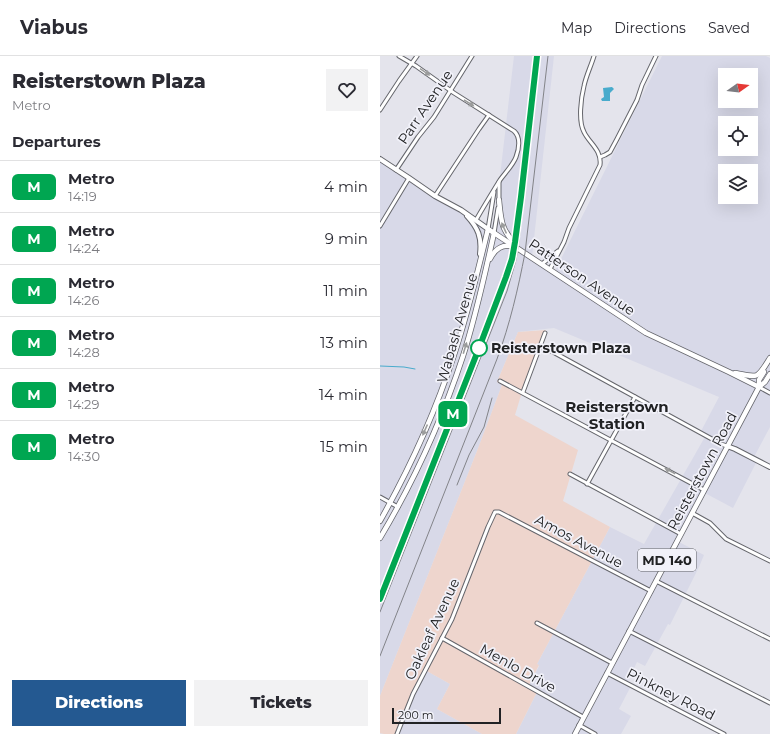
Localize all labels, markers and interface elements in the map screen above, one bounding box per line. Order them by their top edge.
text: Viabus [20,16,88,39]
text: Map [561,19,592,37]
text: Directions [614,19,686,37]
text: Saved [708,19,750,37]
street label: Parr Avenue [394,66,456,148]
one-way arrow [420,68,430,76]
north arrow [718,68,758,108]
map controls [718,68,758,204]
button: heart [326,69,368,111]
text: Reisterstown Plaza [12,70,206,93]
text: Metro [12,97,51,113]
one-way arrow [463,99,475,106]
button: locate [718,116,758,156]
text: Departures [12,132,101,151]
button: layers [718,164,758,204]
text: Metro [68,169,114,188]
text: 4 min [324,177,368,196]
text: M [27,178,41,196]
text: 14:19 [68,188,97,204]
text: Metro [68,221,114,240]
one-way arrow [501,222,507,234]
text: 9 min [325,229,368,248]
text: M [27,230,41,248]
street label: Patterson Avenue [525,235,639,319]
text: 14:24 [68,240,100,256]
street label: Wabash Avenue [433,271,481,385]
text: Metro [68,273,114,292]
text: 11 min [323,281,368,300]
text: M [27,282,41,300]
text: 14:26 [68,292,99,308]
text: Metro [68,325,114,344]
text: 13 min [320,333,368,352]
text: M [27,334,41,352]
marker: Reisterstown Plaza [470,339,488,357]
place label: Reisterstown Plaza [491,339,631,357]
one-way arrow [462,342,468,354]
text: 14:28 [68,344,100,360]
text: Metro [68,377,114,396]
text: 14 min [319,385,368,404]
text: M [27,386,41,404]
text: 14:29 [68,396,99,412]
district label: Reisterstown Station [565,397,669,433]
line badge: M [440,401,466,427]
text: M [446,405,460,423]
street label: Reisterstown Road [663,409,741,533]
one-way arrow [422,425,428,436]
text: Metro [68,429,114,448]
text: 15 min [320,437,368,456]
text: M [27,438,41,456]
text: 14:30 [68,448,100,464]
one-way arrow [664,468,676,474]
street label: Amos Avenue [532,510,626,572]
road number: MD 140 [638,549,696,571]
street label: Oakleaf Avenue [401,575,463,683]
street label: Menlo Drive [477,640,559,696]
street label: Pinkney Road [624,664,718,724]
button: Directions [12,680,186,726]
button: Tickets [194,680,368,726]
scale bar [392,706,501,725]
text: 200 m [398,708,433,722]

